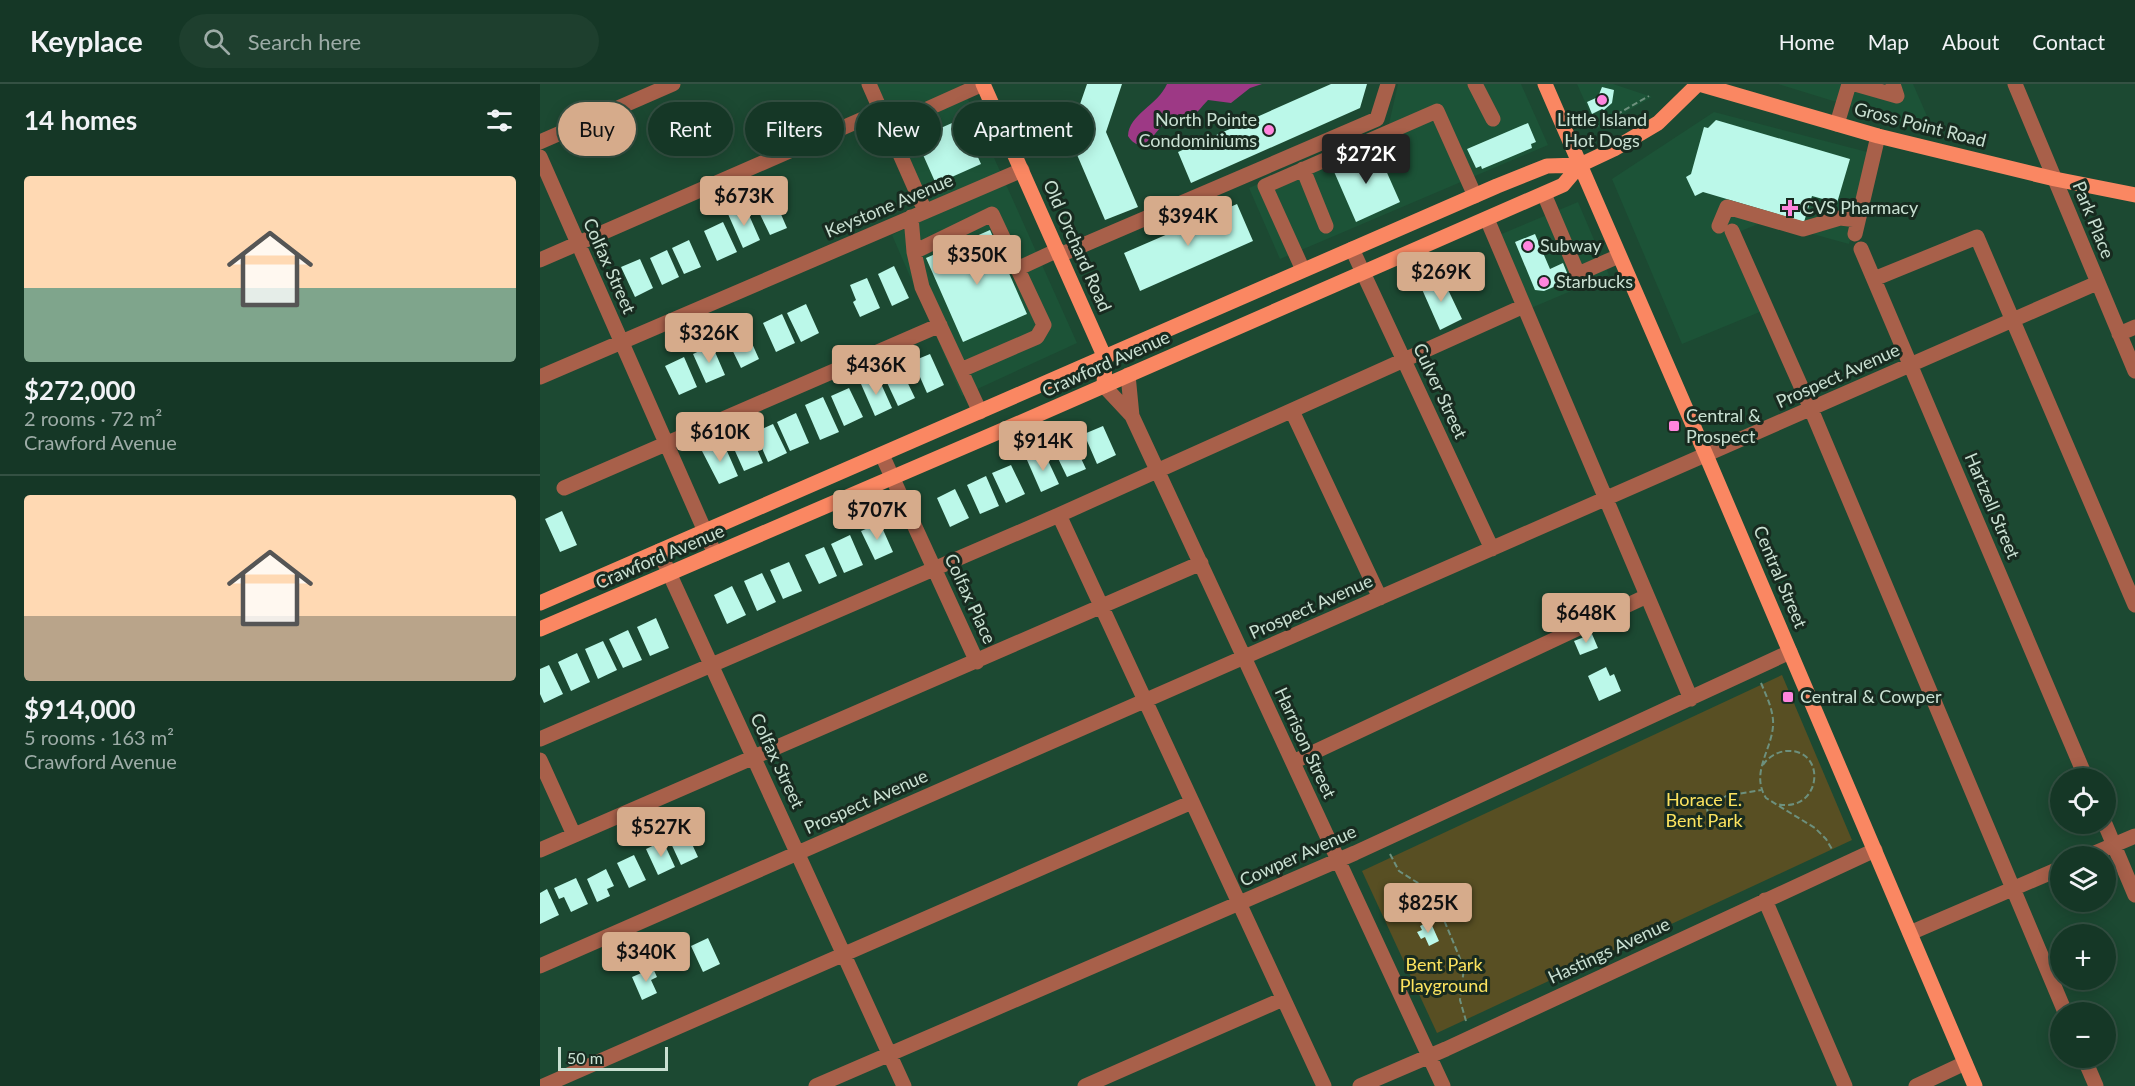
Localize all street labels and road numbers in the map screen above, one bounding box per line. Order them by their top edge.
street label: Gross Point Road [1852,97,1989,151]
street label: Keystone Avenue [821,168,956,242]
street label: Old Orchard Road [1039,176,1117,315]
street label: Park Place [2068,178,2119,262]
street label: Colfax Street [579,214,641,317]
street label: Crawford Avenue [1038,325,1173,401]
street label: Prospect Avenue [1772,338,1903,412]
street label: Culver Street [1409,339,1473,442]
street label: Hartzell Street [1961,449,2025,563]
street label: Crawford Avenue [592,519,727,593]
street label: Central Street [1749,522,1813,632]
street label: Colfax Place [940,550,1001,647]
street label: Prospect Avenue [1245,569,1376,643]
street label: Harrison Street [1271,684,1341,802]
street label: Colfax Street [746,709,810,812]
street label: Prospect Avenue [800,764,931,838]
street label: Cowper Avenue [1236,820,1359,891]
street label: Hastings Avenue [1544,912,1673,988]

